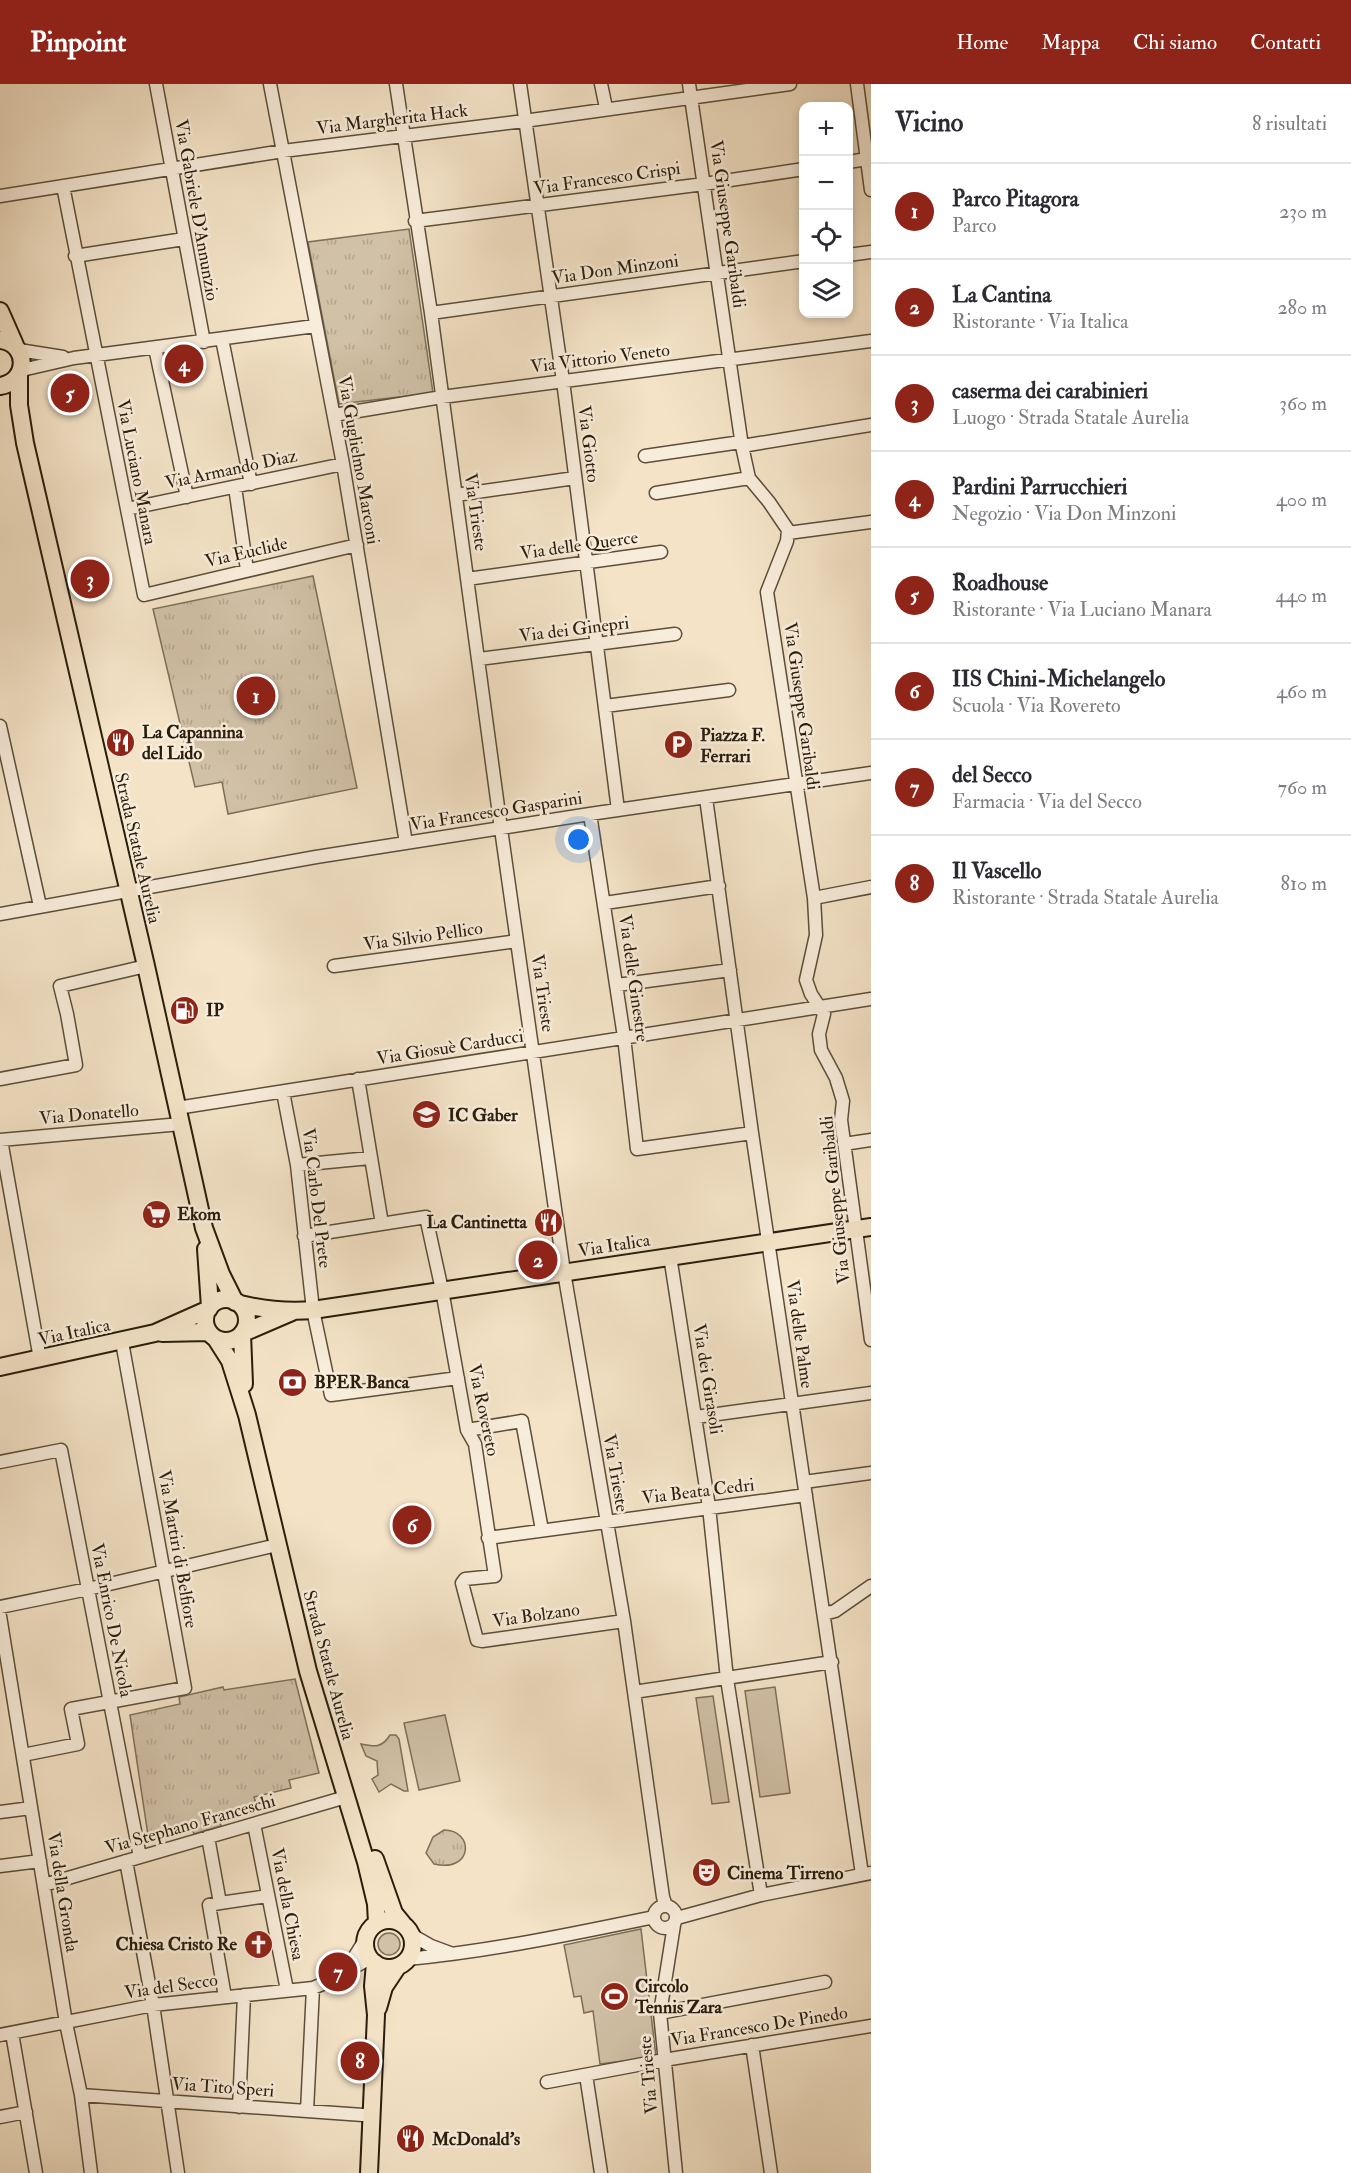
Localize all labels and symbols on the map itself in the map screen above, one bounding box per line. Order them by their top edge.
street label: Via Margherita Hack [315,99,469,140]
street label: Via Gabriele D'Annunzio [169,118,224,303]
street label: Via Giuseppe Garibaldi [704,139,751,310]
street label: Via Francesco Crispi [532,157,682,200]
street label: Via Don Minzoni [550,249,680,290]
street label: Via Vittorio Veneto [529,339,671,378]
pin: 4 [164,342,204,386]
pin: 5 [50,370,90,416]
street label: Via Guglielmo Marconi [332,374,385,547]
street label: Via Luciano Manara [111,397,162,547]
street label: Via Giotto [572,404,605,484]
street label: Via Armando Diaz [163,444,299,495]
street label: Via Trieste [459,472,492,553]
street label: Via delle Querce [519,526,640,565]
street label: Via Euclide [203,532,290,573]
pin: 3 [70,556,110,602]
street label: Via dei Ginepri [518,611,631,648]
street label: Via Giuseppe Garibaldi [778,621,825,792]
pin: 1 [236,674,276,718]
place label: La Capannina del Lido [142,721,244,765]
place label: Piazza F. Ferrari [700,724,766,768]
restaurant icon: La Capannina del Lido [105,726,137,758]
parking icon: Piazza F. Ferrari [663,729,695,761]
street label: Strada Statale Aurelia [109,770,166,926]
street label: Via Francesco Gasparini [408,786,584,836]
your location [564,825,593,854]
street label: Via delle Ginestre [613,913,654,1044]
street label: Via Silvio Pellico [362,917,485,956]
street label: Via Trieste [526,953,559,1034]
fuel station icon: IP [169,994,201,1026]
place label: IP [206,999,224,1022]
street label: Via Giosuè Carducci [375,1024,525,1070]
street label: Via Donatello [38,1099,140,1130]
school or university icon: IC Gaber [411,1099,443,1131]
place label: IC Gaber [448,1104,518,1127]
street label: Via Giuseppe Garibaldi [815,1114,856,1285]
street label: Via Carlo Del Prete [296,1127,337,1270]
supermarket icon: Ekom [140,1198,172,1230]
place label: Ekom [177,1203,222,1226]
restaurant icon: La Cantinetta [532,1206,564,1238]
place label: La Cantinetta [427,1211,528,1234]
street label: Via Italica [576,1228,652,1263]
pin: 2 [518,1238,558,1282]
street label: Via delle Palme [781,1278,819,1390]
street label: Via Italica [36,1314,113,1351]
street label: Via dei Girasoli [687,1322,728,1436]
street label: Via Rovereto [463,1362,505,1459]
bank icon: BPER Banca [277,1366,309,1398]
place label: BPER Banca [314,1371,410,1394]
street label: Via Trieste [597,1432,634,1514]
street label: Via Martiri di Belfiore [152,1468,203,1630]
street label: Via Beata Cedri [640,1473,756,1510]
pin: 6 [392,1502,432,1548]
street label: Via Enrico De Nicola [85,1541,138,1700]
street label: Strada Statale Aurelia [297,1588,360,1743]
street label: Via Bolzano [491,1598,581,1633]
street label: Via Stephano Franceschi [102,1789,278,1860]
street label: Via della Gronda [42,1830,83,1954]
street label: Via della Chiesa [265,1846,310,1963]
theatre icon: Cinema Tirreno [690,1857,722,1889]
place label: Cinema Tirreno [727,1862,844,1885]
church icon: Chiesa Cristo Re [242,1928,274,1960]
place label: Chiesa Cristo Re [116,1933,237,1956]
pin: 7 [318,1950,358,1994]
street label: Via del Secco [123,1969,220,2004]
place label: Circolo Tennis Zara [634,1975,723,2019]
sports icon: Circolo Tennis Zara [598,1980,630,2012]
street label: Via Francesco De Pinedo [669,2001,850,2052]
street label: Via Trieste [634,2034,663,2115]
pin: 8 [340,2038,380,2084]
street label: Via Tito Speri [171,2072,275,2103]
restaurant icon: McDonald's [395,2123,427,2155]
place label: McDonald's [431,2128,520,2151]

